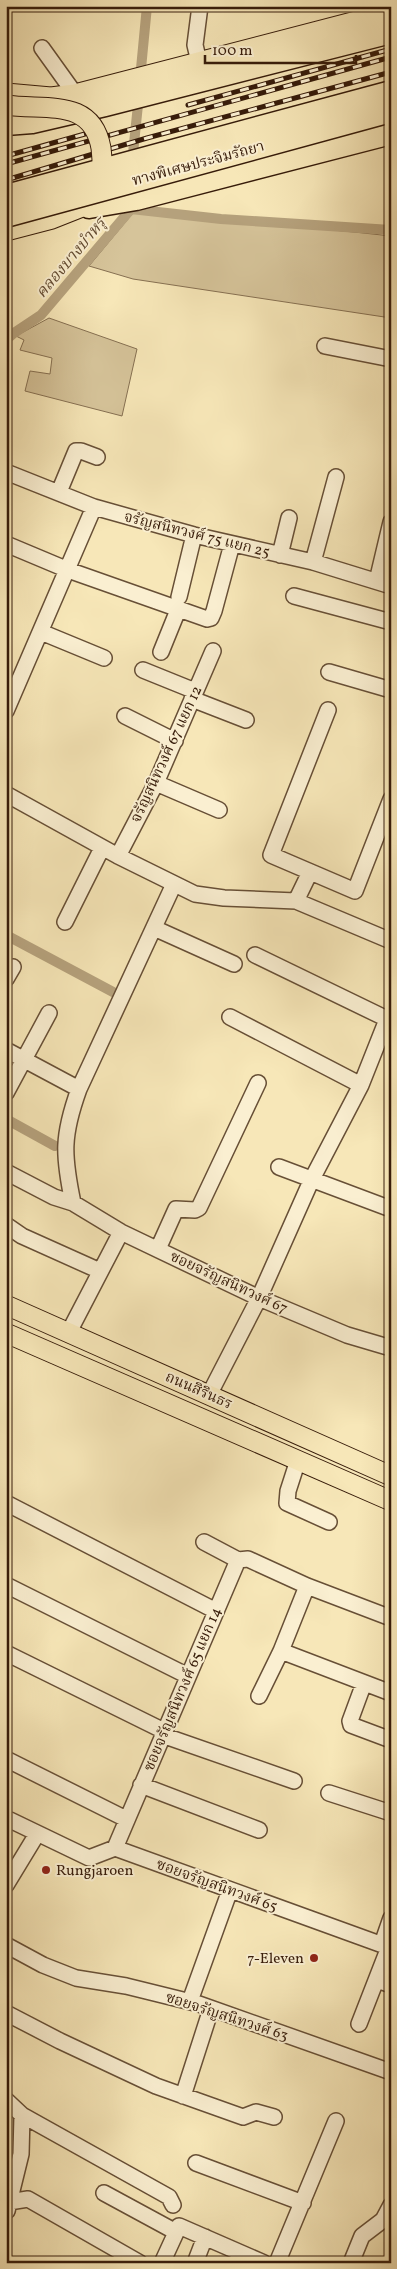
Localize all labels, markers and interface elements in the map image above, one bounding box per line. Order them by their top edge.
scale bar [205,32,356,64]
text: 100 m [212,41,252,62]
street label: ทางพิเศษประจิมรัถยา [130,137,267,192]
water label: คลองบางบำหรุ [31,212,113,303]
street label: จรัญสนิทวงศ์ 75 แยก 25 [121,506,272,564]
street label: จรัญสนิทวงศ์ 67 แยก 12 [126,682,208,826]
street label: ซอยจรัญสนิทวงศ์ 67 [166,1246,291,1320]
street label: ถนนสิรินธร [161,1367,235,1416]
street label: ซอยจรัญสนิทวงศ์ 65 แยก 14 [138,1604,228,1775]
street label: ซอยจรัญสนิทวงศ์ 65 [153,1854,280,1918]
place label: Rungjaroen [56,1861,133,1882]
marker: Rungjaroen [40,1864,52,1876]
place label: 7-Eleven [247,1949,304,1970]
marker: 7-Eleven [308,1952,320,1964]
street label: ซอยจรัญสนิทวงศ์ 63 [162,1987,291,2047]

